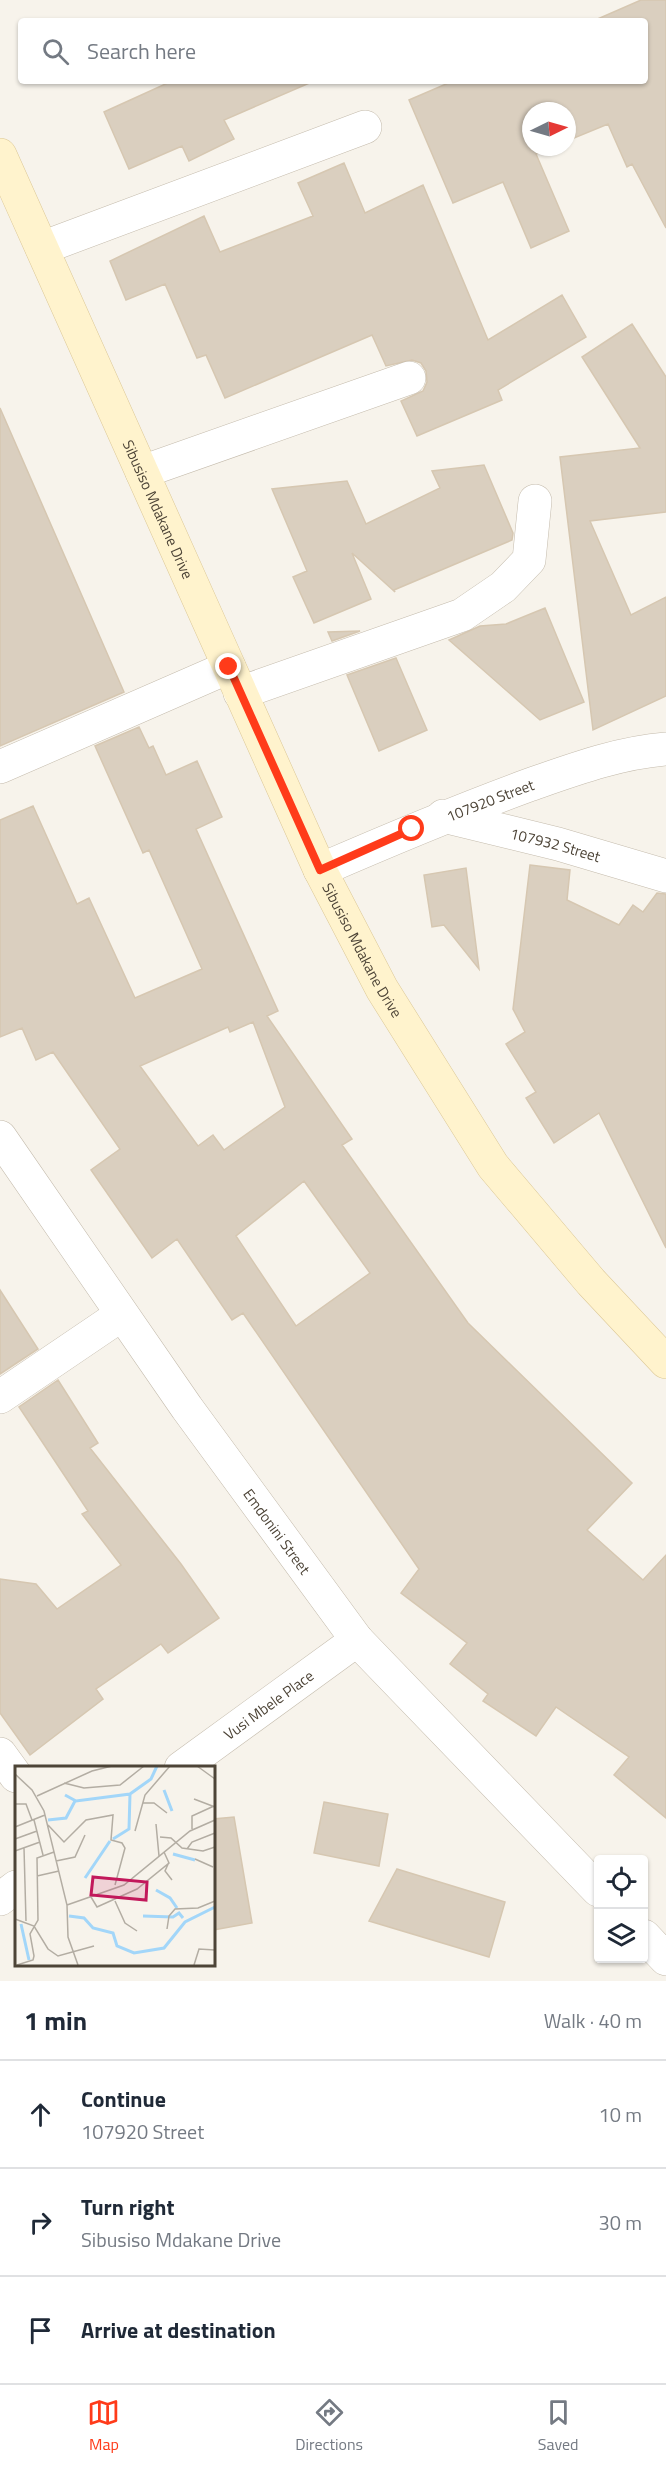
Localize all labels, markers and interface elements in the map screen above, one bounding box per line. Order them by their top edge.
search box [18,18,648,84]
text: Search here [87,34,196,68]
icon: search [39,35,72,68]
north arrow [522,102,576,156]
street label: Sibusiso Mdakane Drive [117,436,200,582]
route end [215,653,241,679]
street label: 107920 Street [443,772,538,827]
route start [398,815,424,841]
street label: 107932 Street [508,821,604,868]
street label: Sibusiso Mdakane Drive [317,878,409,1022]
street label: Emdonini Street [238,1484,317,1580]
street label: Vusi Mbele Place [219,1664,318,1745]
inset map [15,1766,214,1966]
map controls [594,1855,648,1963]
button: locate [594,1855,648,1909]
button: layers [594,1909,648,1963]
text: 1 min [24,2001,87,2040]
text: Walk · 40 m [544,2005,642,2036]
text: Continue [81,2082,166,2116]
icon: ahead [24,2098,57,2131]
text: 10 m [598,2099,642,2130]
text: 107920 Street [81,2116,204,2147]
text: Turn right [81,2190,175,2224]
icon: right [24,2206,57,2239]
text: 30 m [598,2207,642,2238]
text: Sibusiso Mdakane Drive [81,2224,281,2255]
text: Arrive at destination [81,2313,276,2347]
icon: arrive [24,2314,57,2347]
tab: Map [87,2396,120,2456]
tab: Directions [295,2396,363,2456]
tab: Saved [538,2396,579,2456]

